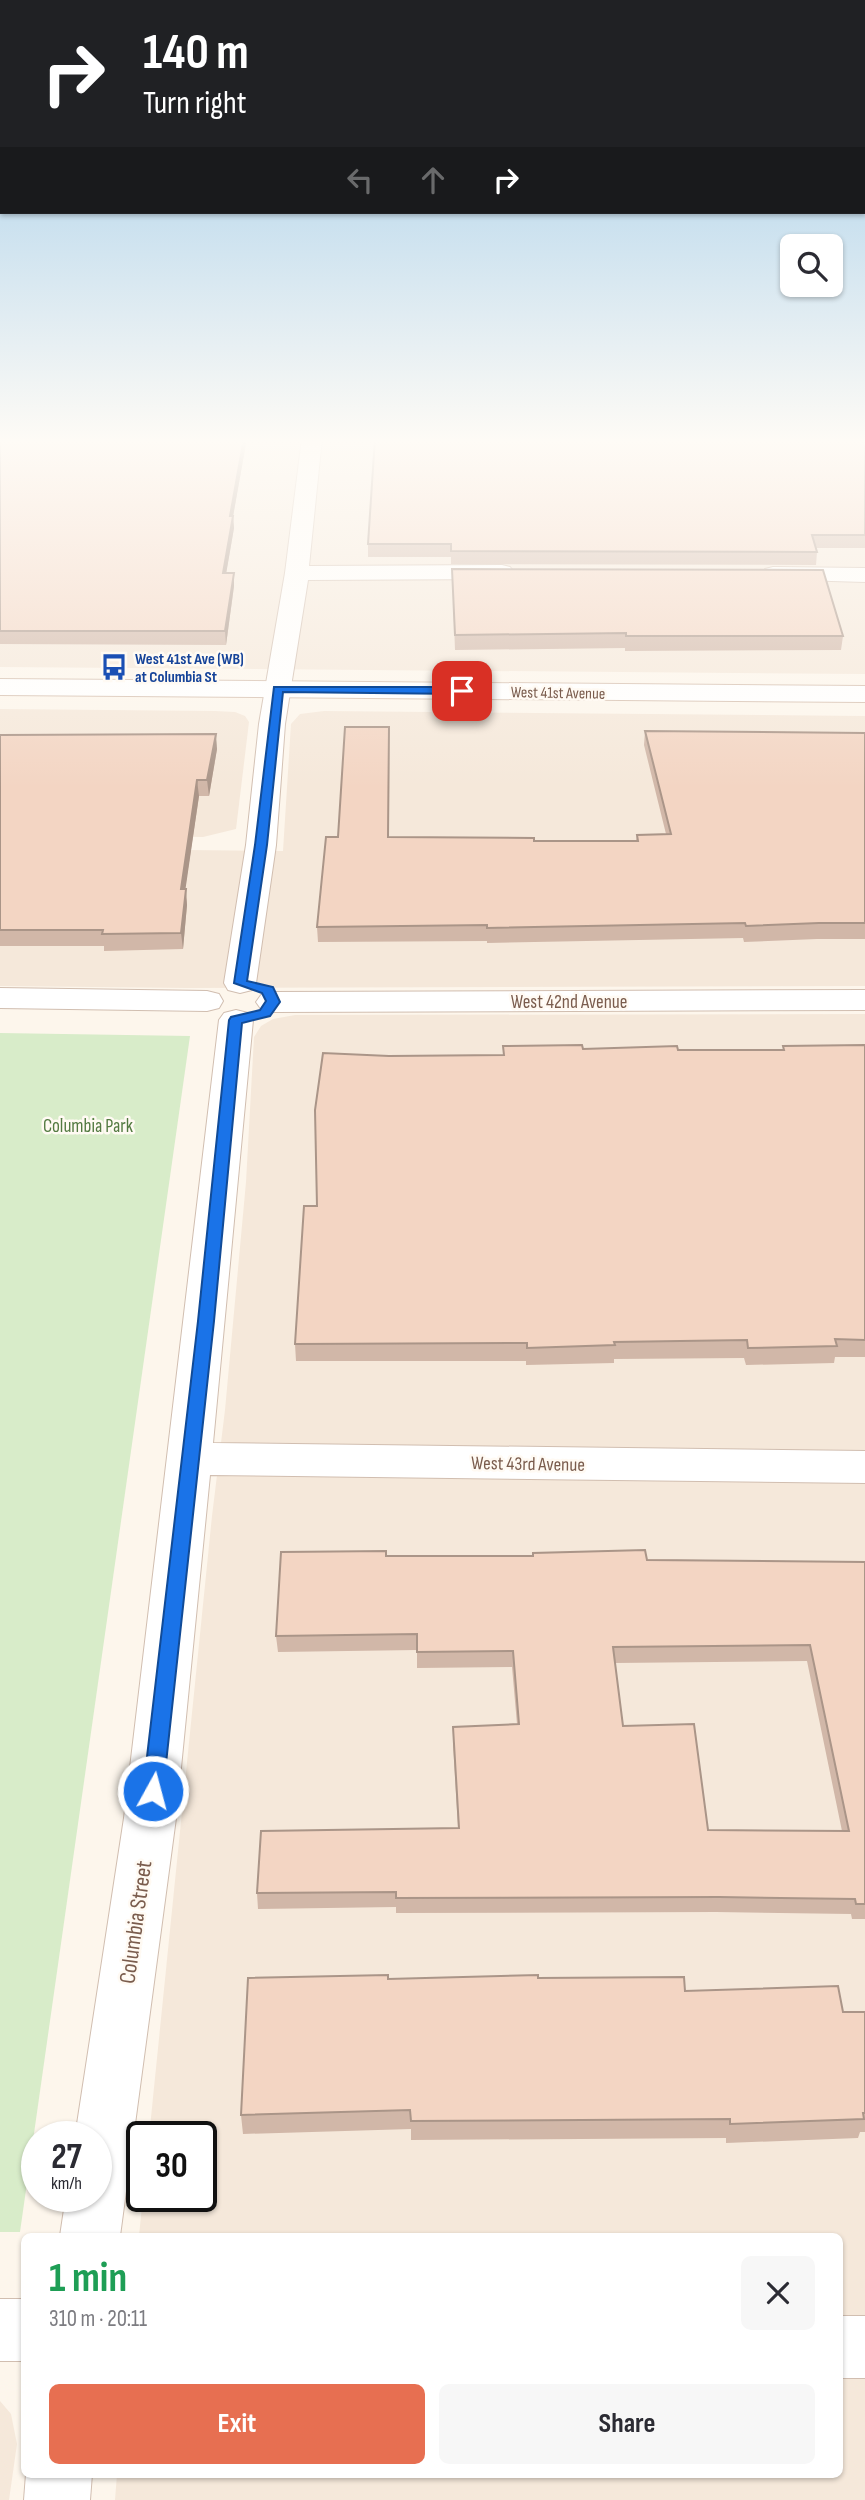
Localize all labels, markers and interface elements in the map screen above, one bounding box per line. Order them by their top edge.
text: 140 m [143,24,249,83]
icon: right [28,28,119,119]
text: Turn right [143,84,247,123]
icon: left [341,161,379,199]
icon: ahead [414,161,452,199]
icon: right [487,161,525,199]
map controls [780,234,843,297]
button: search [780,234,843,297]
place label: West 41st Ave (WB) at Columbia St [135,650,244,687]
bus stop icon: West 41st Ave (WB) at Columbia St [99,652,129,682]
pin [432,661,492,721]
icon: arrive [443,672,481,710]
street label: West 41st Avenue [511,683,605,704]
street label: West 42nd Avenue [511,991,627,1014]
park label: Columbia Park [43,1115,134,1138]
street label: West 43rd Avenue [471,1452,585,1477]
position arrow [116,1754,190,1828]
street label: Columbia Street [113,1859,158,1985]
speed limit sign: 30 [126,2121,217,2212]
text: 27 [51,2136,82,2179]
text: km/h [51,2173,82,2194]
text: 1 min [49,2253,127,2304]
button: close [741,2256,815,2330]
text: 310 m · 20:11 [49,2305,147,2333]
button: Exit [49,2384,425,2464]
button: Share [439,2384,815,2464]

